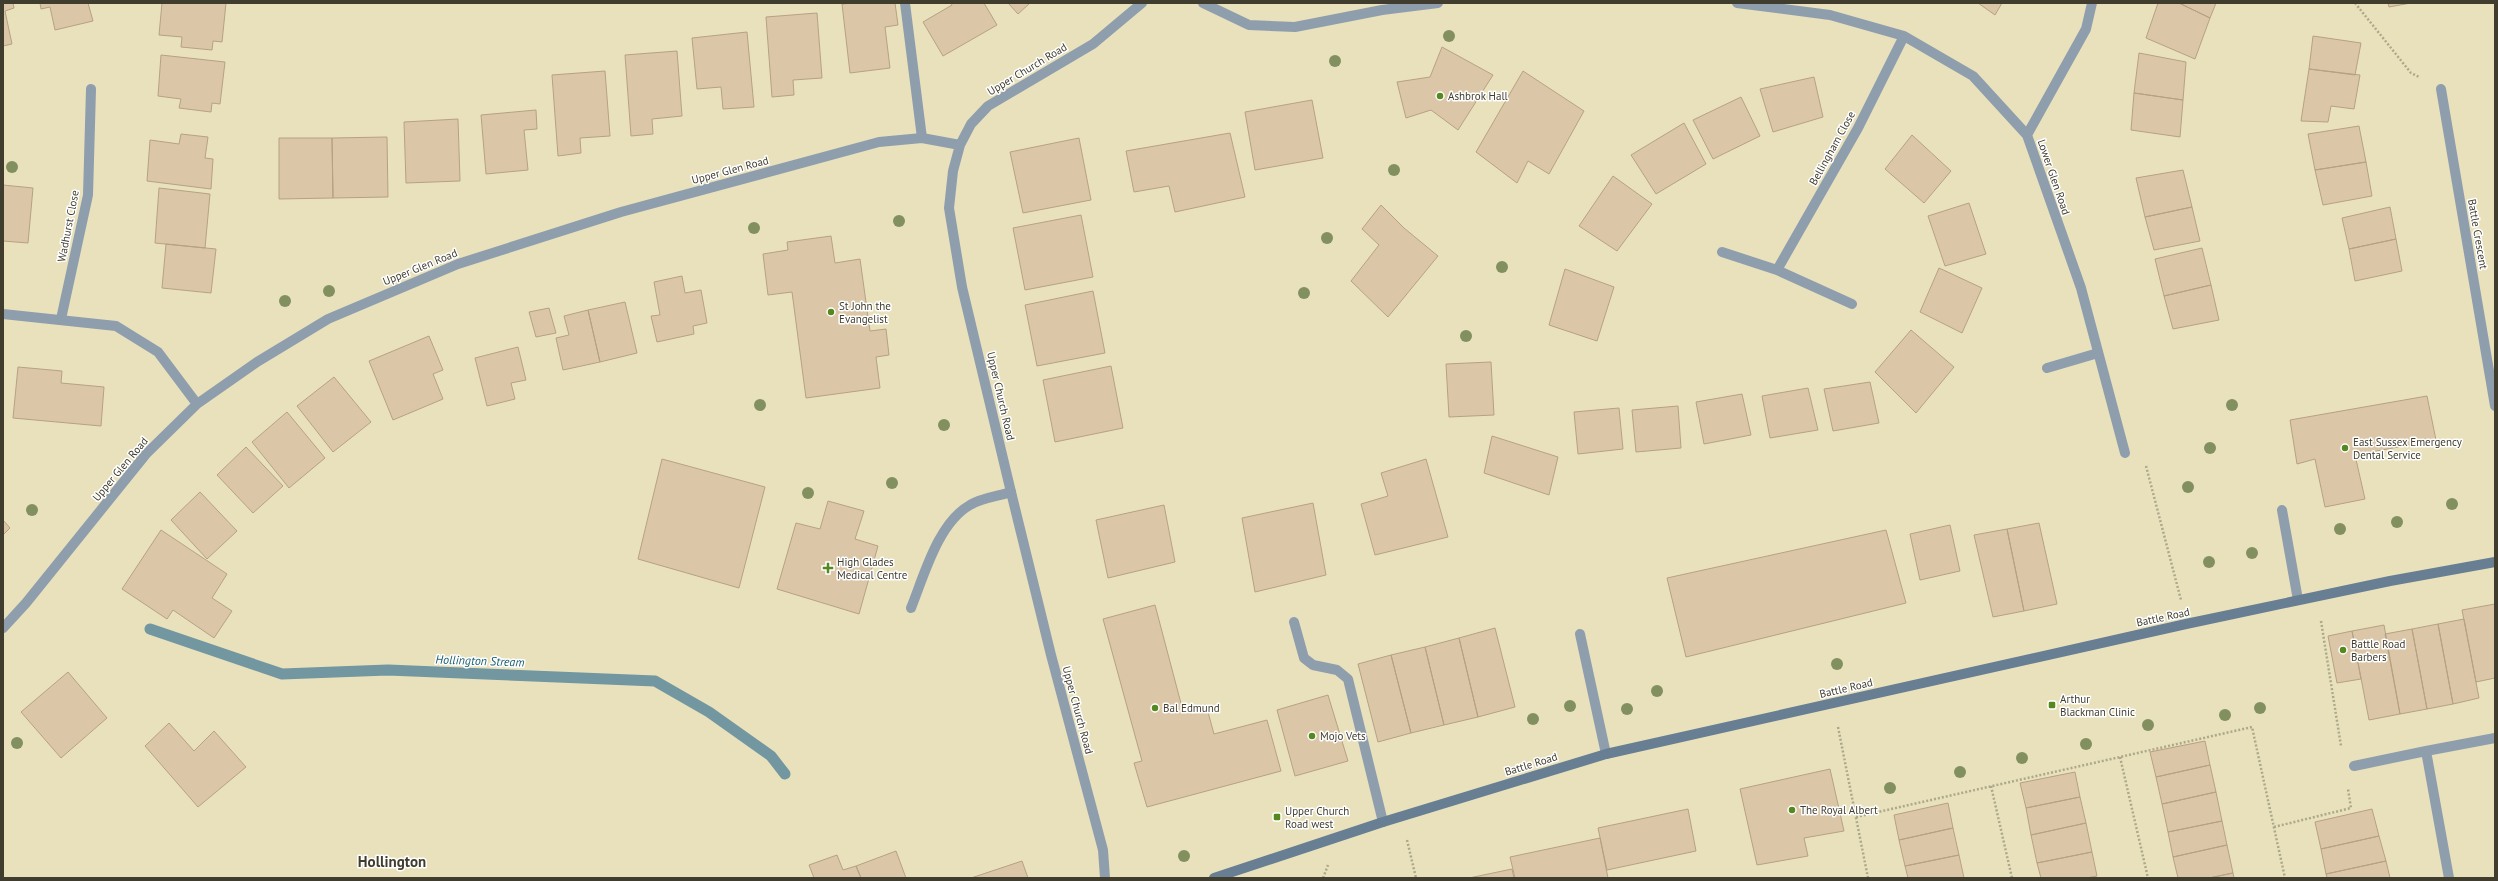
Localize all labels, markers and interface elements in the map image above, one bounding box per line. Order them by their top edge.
street label: Upper Church Road [985,40,1069,98]
place label: Ashbrok Hall [1448,89,1509,103]
marker: Ashbrok Hall [1435,91,1445,101]
street label: Bellingham Close [1806,108,1858,187]
street label: Lower Glen Road [2035,137,2073,217]
street label: Upper Glen Road [690,153,770,187]
street label: Wadhurst Close [54,189,82,263]
street label: Battle Crescent [2465,198,2491,271]
street label: Upper Glen Road [381,246,459,288]
place label: St John the Evangelist [839,299,891,326]
marker: St John the Evangelist [826,307,836,317]
street label: Upper Church Road [984,350,1018,442]
street label: Upper Glen Road [89,434,151,504]
place label: East Sussex Emergency Dental Service [2353,435,2463,462]
marker: East Sussex Emergency Dental Service [2340,443,2350,453]
place label: High Glades Medical Centre [837,555,908,582]
marker: High Glades Medical Centre [822,562,834,574]
street label: Battle Road [2135,604,2191,629]
place label: Battle Road Barbers [2351,637,2405,664]
marker: Battle Road Barbers [2338,645,2348,655]
water label: Hollington Stream [435,651,525,670]
street label: Upper Church Road [1060,664,1096,756]
street label: Battle Road [1818,675,1874,701]
place label: Arthur Blackman Clinic [2060,692,2135,719]
marker: Arthur Blackman Clinic [2047,700,2057,710]
place label: Bal Edmund [1163,701,1220,715]
marker: Bal Edmund [1150,703,1160,713]
place label: Mojo Vets [1320,729,1366,743]
marker: Mojo Vets [1307,731,1317,741]
street label: Battle Road [1503,749,1559,779]
place label: The Royal Albert [1800,803,1878,817]
place label: Upper Church Road west [1285,804,1349,831]
marker: The Royal Albert [1787,805,1797,815]
marker: Upper Church Road west [1272,812,1282,822]
district label: Hollington [358,852,426,871]

